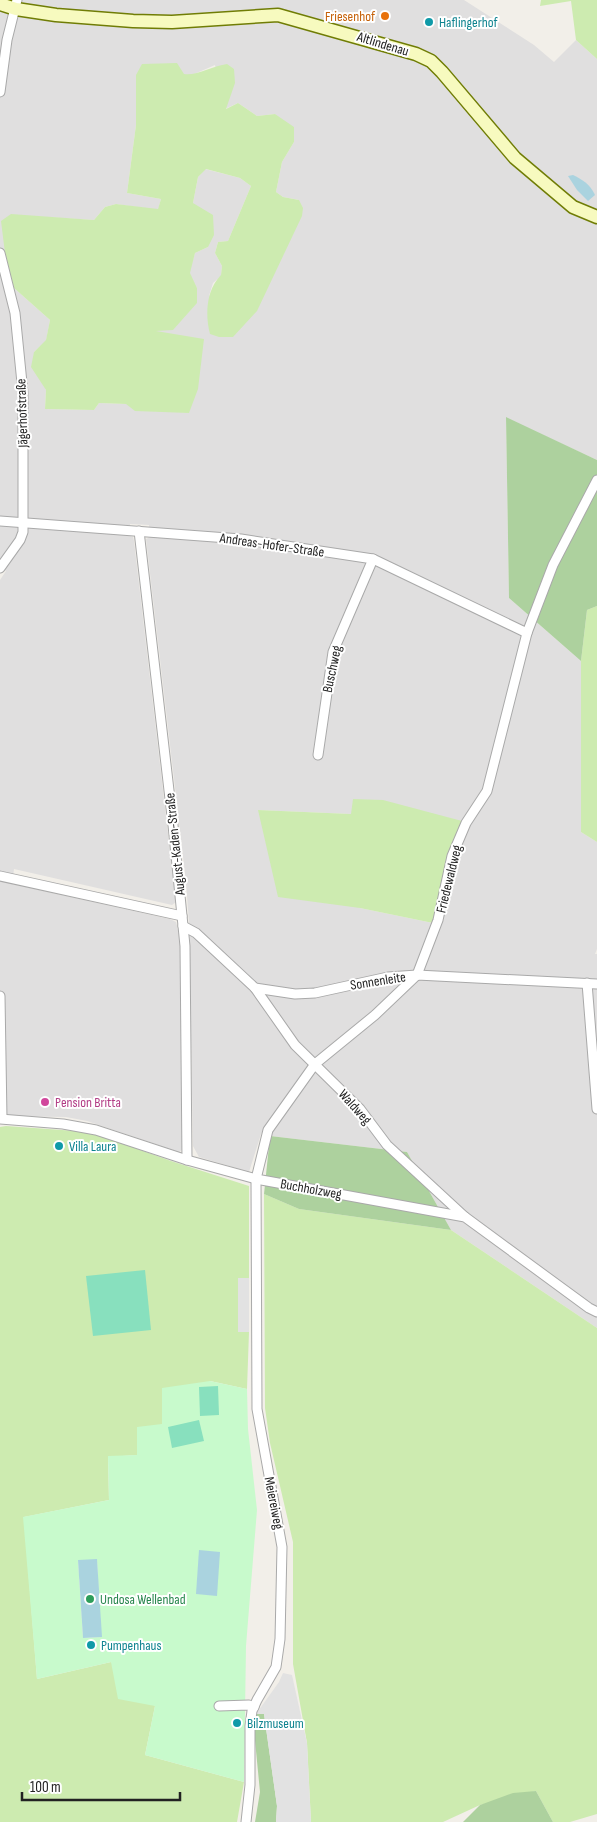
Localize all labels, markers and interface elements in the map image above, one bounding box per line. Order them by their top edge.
place label: Friesenhof [325,8,376,25]
marker: Friesenhof [379,10,391,22]
place label: Haflingerhof [439,14,498,31]
marker: Haflingerhof [423,16,435,28]
street label: Altlindenau [354,28,411,60]
street label: Jägerhofstraße [12,378,32,449]
street label: Andreas-Hofer-Straße [218,529,325,561]
street label: Buschweg [319,643,345,694]
street label: August-Kaden-Straße [161,792,189,897]
street label: Friedewaldweg [432,843,466,915]
street label: Sonnenleite [349,968,407,994]
street label: Waldweg [335,1086,376,1128]
place label: Pension Britta [55,1094,121,1111]
marker: Pension Britta [39,1096,51,1108]
place label: Villa Laura [69,1138,116,1155]
marker: Villa Laura [53,1140,65,1152]
street label: Buchholzweg [279,1175,343,1203]
street label: Meiereiweg [261,1475,287,1531]
place label: Undosa Wellenbad [100,1591,186,1608]
marker: Undosa Wellenbad [84,1593,96,1605]
place label: Pumpenhaus [101,1637,161,1654]
marker: Pumpenhaus [85,1639,97,1651]
place label: Bilzmuseum [247,1715,304,1732]
marker: Bilzmuseum [231,1717,243,1729]
scale bar [22,1770,180,1802]
text: 100 m [30,1778,61,1797]

